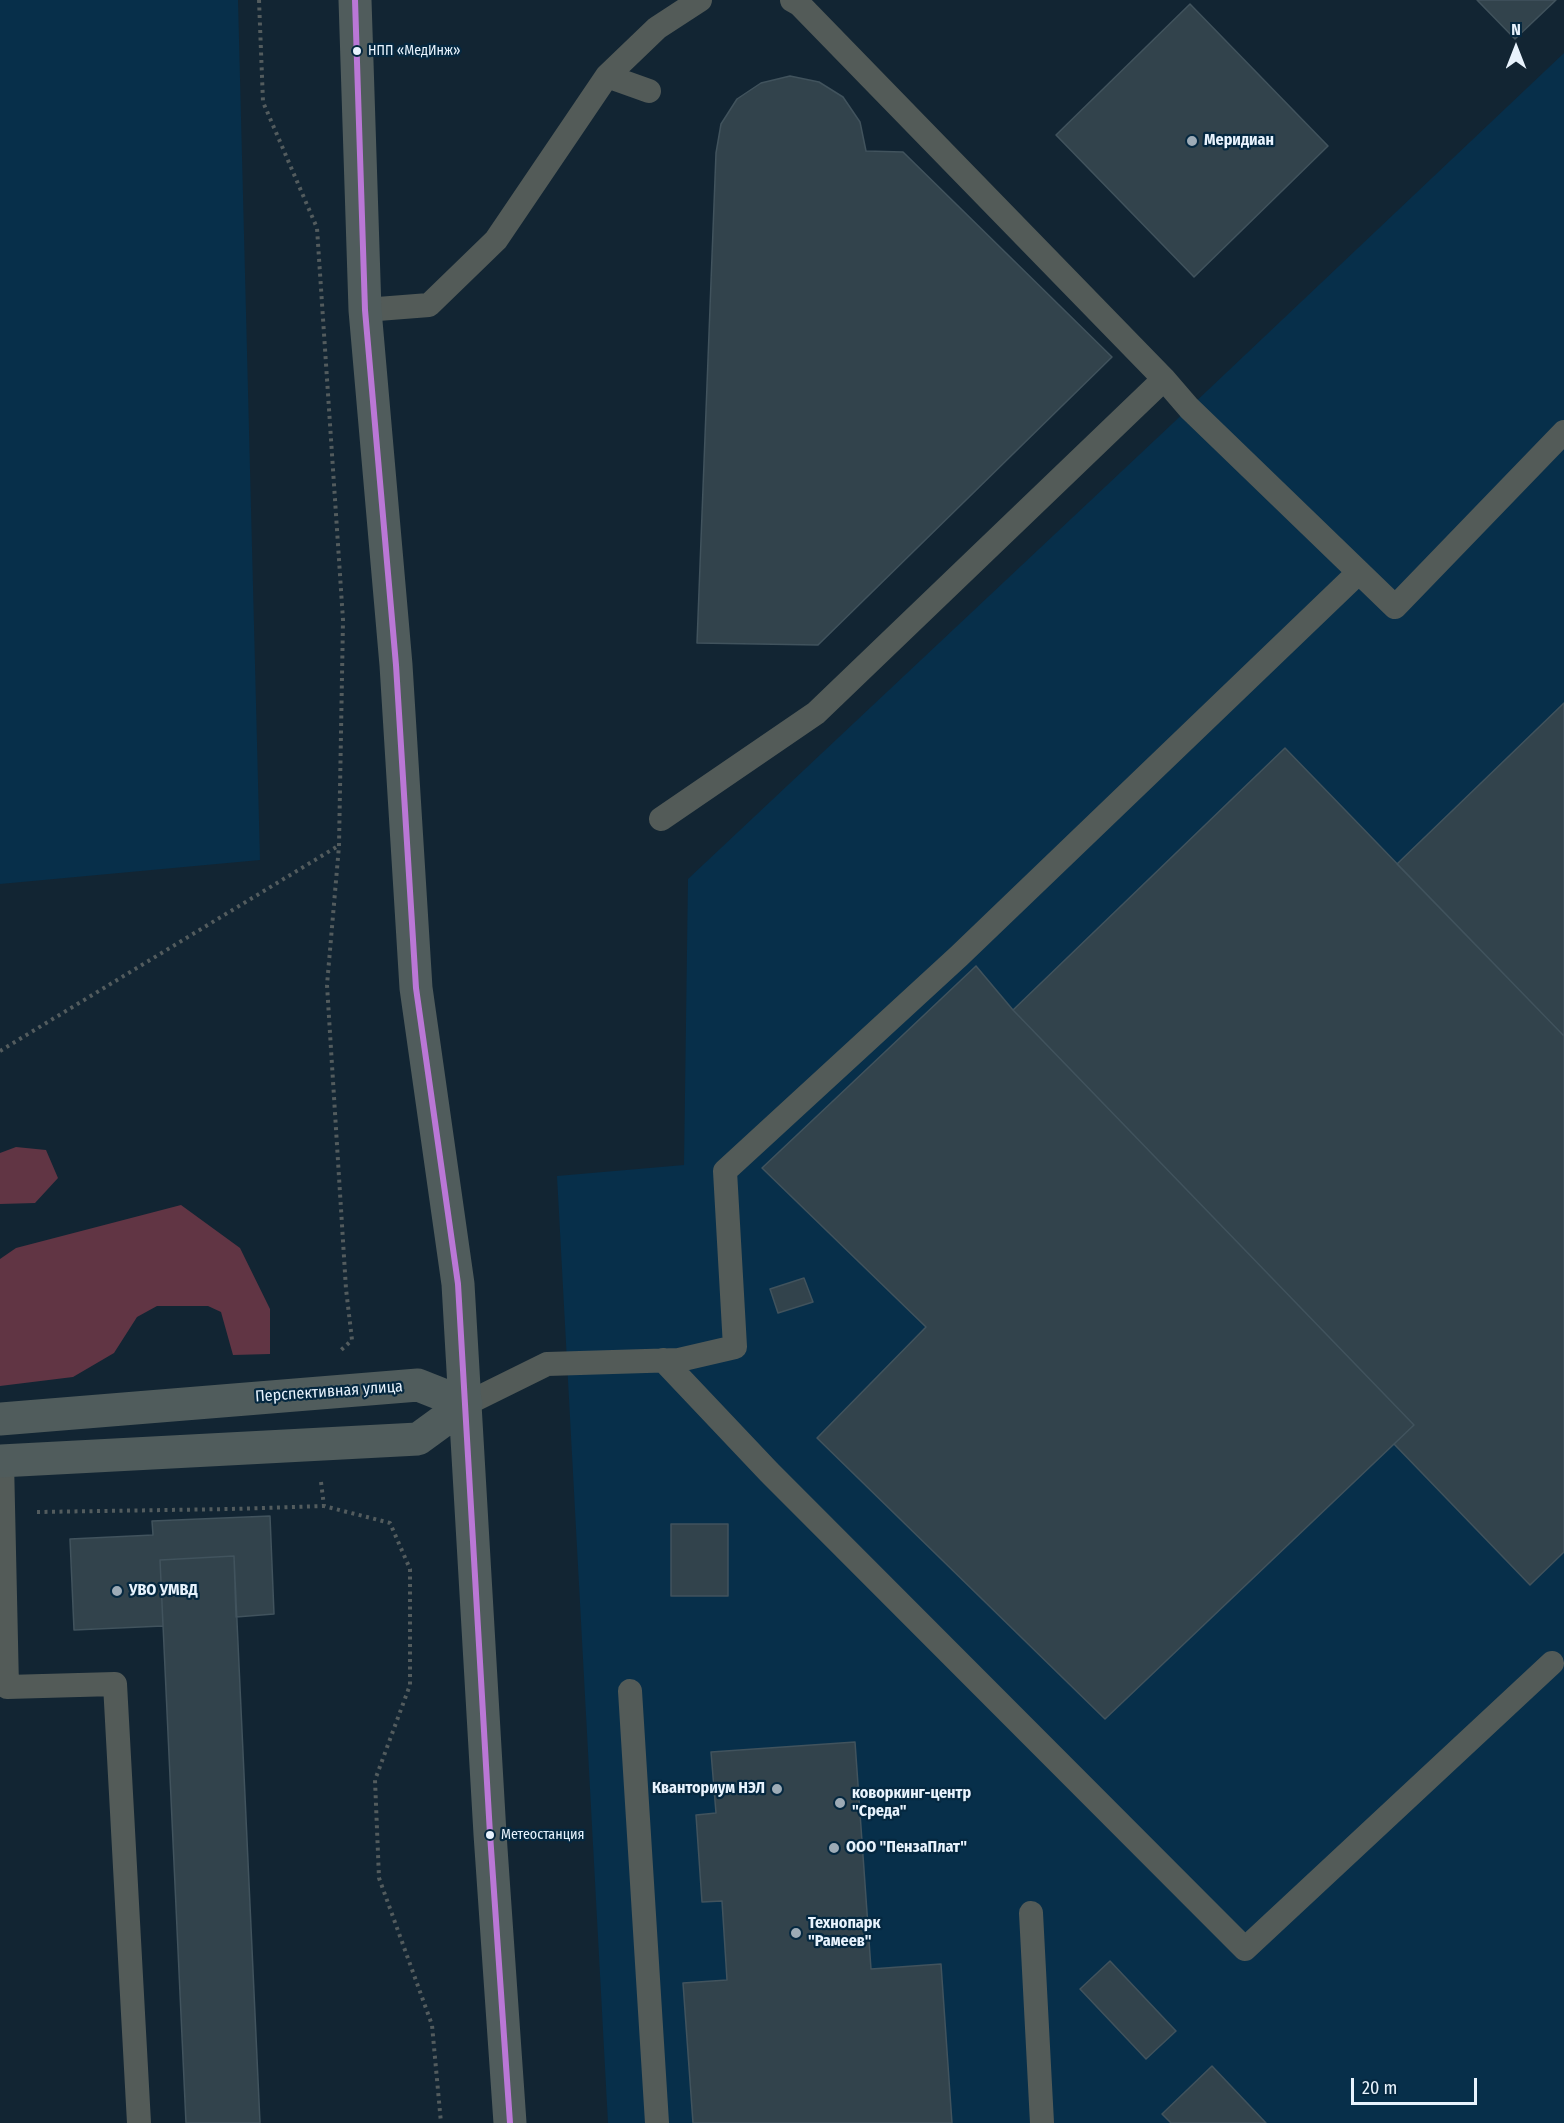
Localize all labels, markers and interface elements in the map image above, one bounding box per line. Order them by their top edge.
north arrow [1486,18,1546,78]
text: N [1511,20,1521,39]
place label: НПП «МедИнж» [368,43,460,59]
marker: НПП «МедИнж» [351,45,363,57]
place label: Меридиан [1204,131,1274,151]
marker: Меридиан [1185,134,1199,148]
street label: Перспективная улица [254,1377,404,1407]
place label: УВО УМВД [129,1581,198,1601]
marker: УВО УМВД [110,1584,124,1598]
place label: Кванториум НЭЛ [652,1779,765,1799]
marker: Кванториум НЭЛ [770,1782,784,1796]
place label: коворкинг-центр "Среда" [852,1784,971,1822]
marker: коворкинг-центр "Среда" [833,1796,847,1810]
place label: Метеостанция [501,1827,585,1843]
marker: Метеостанция [484,1829,496,1841]
place label: ООО "ПензаПлат" [846,1838,967,1858]
marker: ООО "ПензаПлат" [827,1841,841,1855]
place label: Технопарк "Рамеев" [808,1914,881,1952]
marker: Технопарк "Рамеев" [789,1926,803,1940]
scale bar [1354,2066,1480,2104]
text: 20 m [1362,2077,1397,2099]

